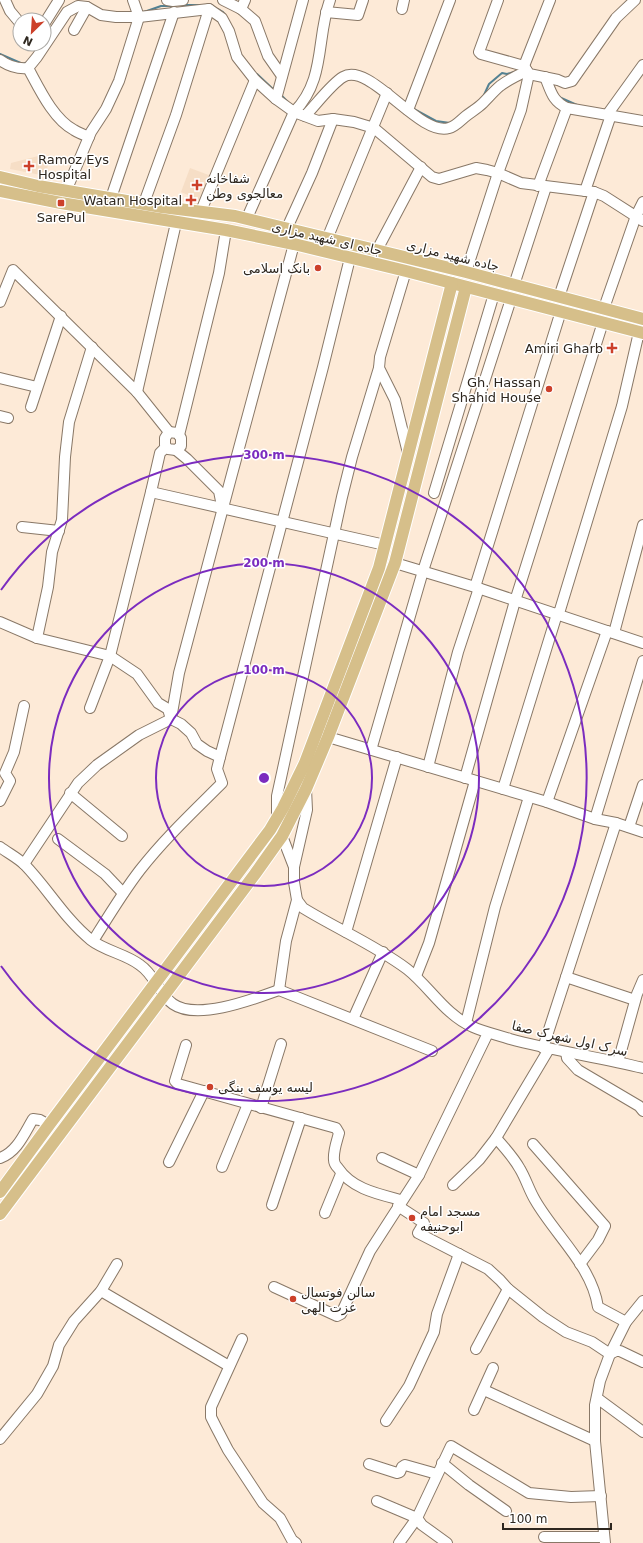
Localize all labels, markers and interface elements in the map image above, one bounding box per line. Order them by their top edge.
north arrow [12,12,52,52]
text: N [21,33,35,48]
place label: Ramoz Eys Hospital [38,152,109,182]
marker: Ramoz Eys Hospital [23,160,35,172]
place label: شفاخانه معالجوی وطن [206,171,283,202]
marker: شفاخانه معالجوی وطن [191,179,203,191]
place label: Watan Hospital [84,193,182,208]
marker: Watan Hospital [185,194,197,206]
marker: SarePul [56,198,66,208]
place label: SarePul [37,210,85,225]
street label: جاده ای شهید مزاری [270,219,383,259]
street label: جاده شهید مزاری [405,237,501,275]
place label: بانک اسلامی [243,261,310,276]
marker: بانک اسلامی [313,263,323,273]
place label: Amiri Gharb [525,341,603,356]
marker: Amiri Gharb [606,342,618,354]
place label: Gh. Hassan Shahid House [452,375,541,405]
marker: Gh. Hassan Shahid House [544,384,554,394]
text: 300 m [243,448,285,462]
text: 200 m [243,556,285,570]
text: 100 m [243,663,285,677]
centre of rings [257,771,271,785]
street label: سرک اول شهرک صفا [510,1018,629,1060]
place label: لیسه یوسف بنگی [218,1080,313,1096]
marker: لیسه یوسف بنگی [205,1082,215,1092]
place label: مسجد امام ابوحنیفه [420,1204,481,1235]
marker: مسجد امام ابوحنیفه [407,1213,417,1223]
place label: سالن فوتسال عزت الهی [301,1285,375,1316]
marker: سالن فوتسال عزت الهی [288,1294,298,1304]
scale bar [503,1505,611,1531]
text: 100 m [509,1512,547,1526]

